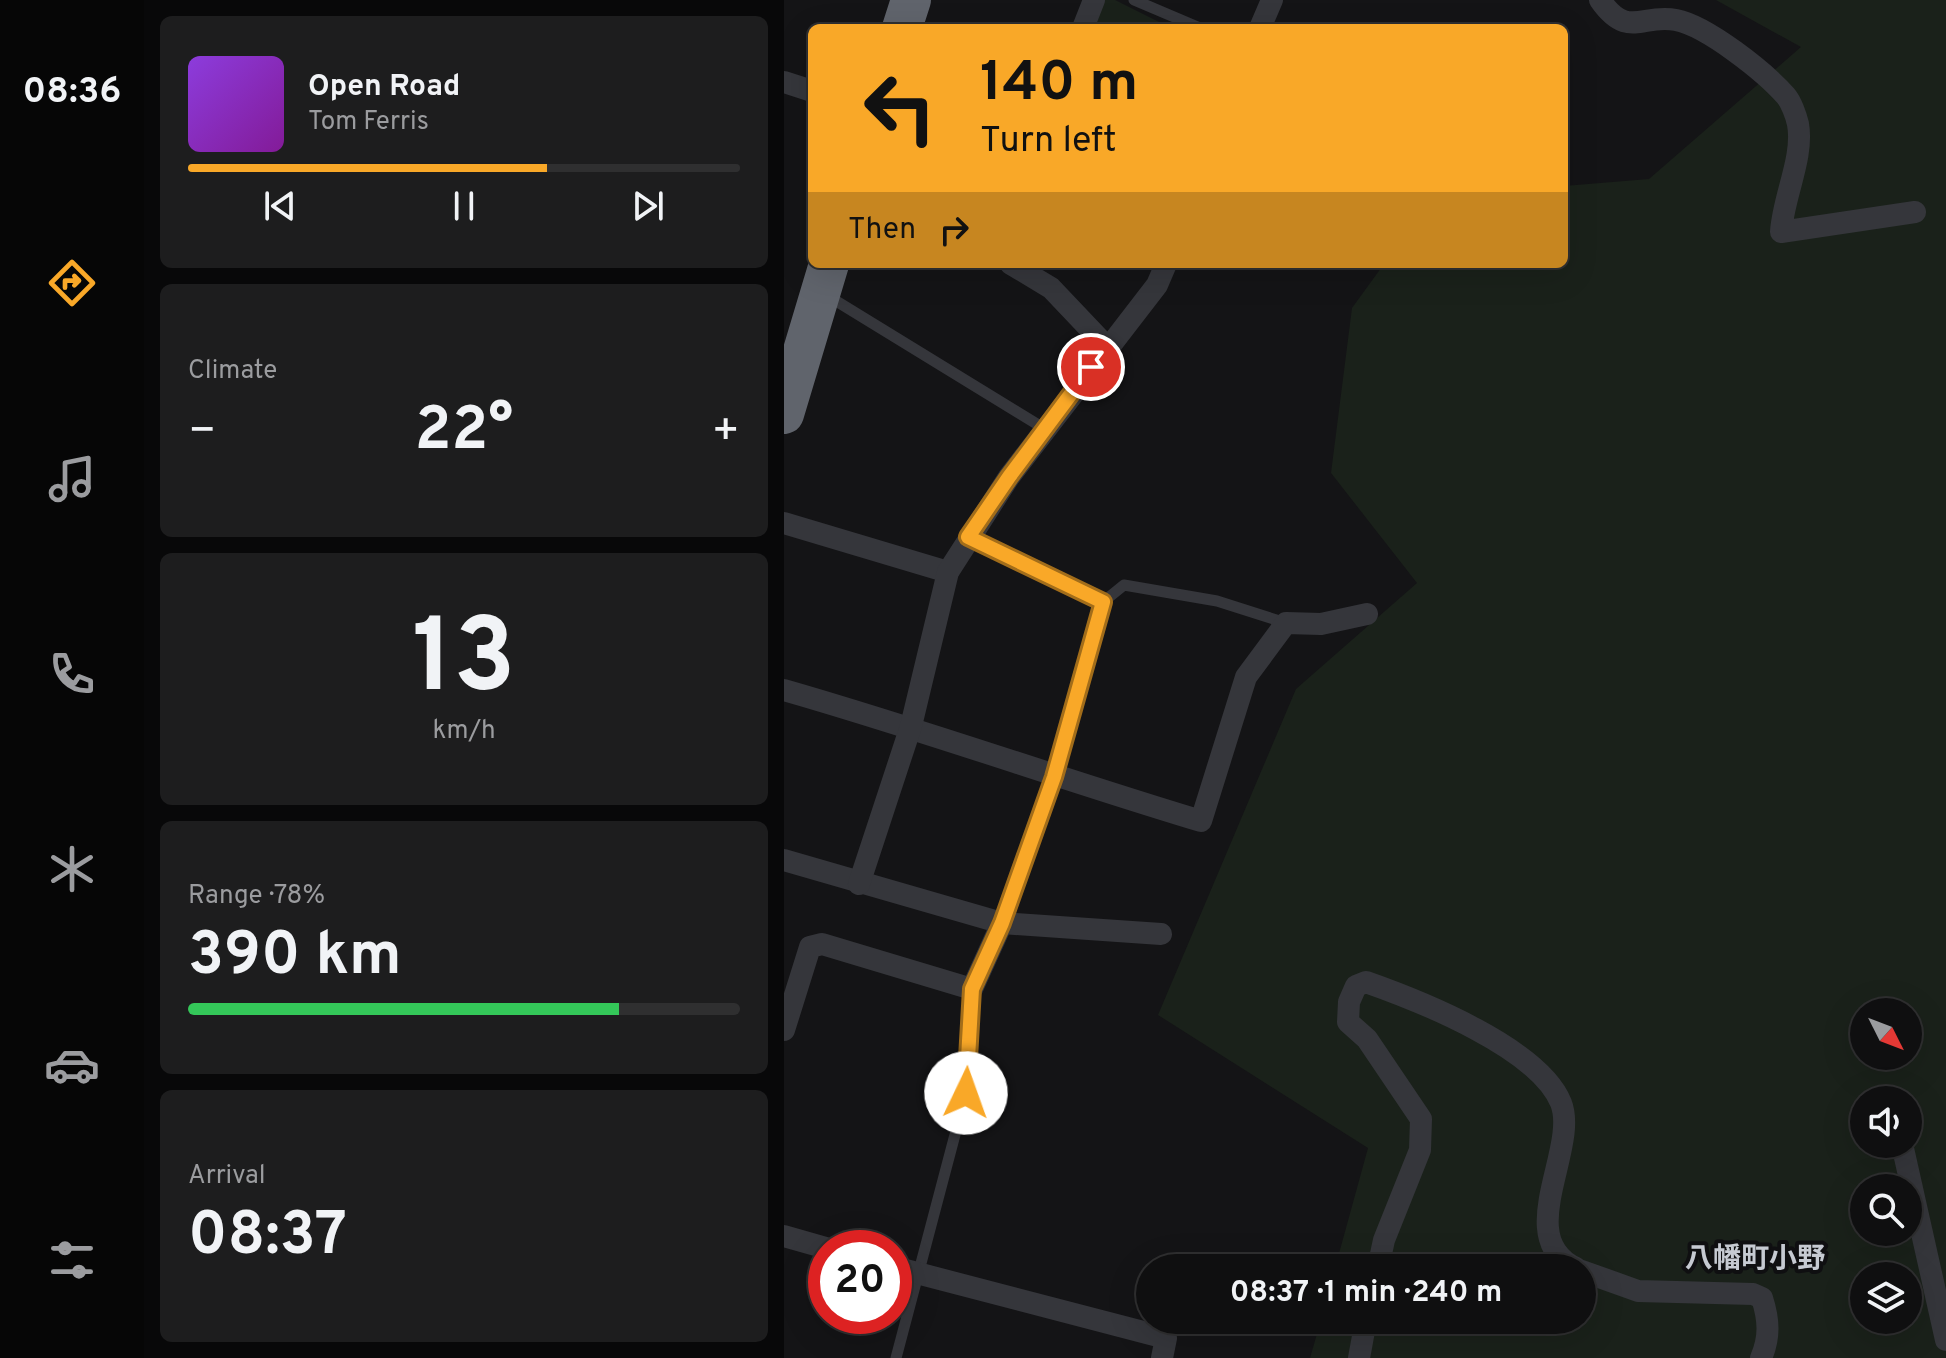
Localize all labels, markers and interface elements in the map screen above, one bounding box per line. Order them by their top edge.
text: 140 m [980,50,1138,120]
icon: left [848,56,952,160]
text: Open Road [308,69,460,106]
text: 08:36 [23,70,121,116]
text: Tom Ferris [308,106,429,139]
text: Turn left [980,119,1117,165]
icon: previous [258,184,302,228]
icon: pause [442,184,486,228]
icon: next [626,184,670,228]
icon: right [932,208,976,252]
text: Then [848,212,916,249]
icon: directions [44,255,100,311]
pin [1057,333,1125,401]
icon: arrive [1069,345,1113,389]
text: Climate [188,355,277,388]
text: 22° [415,395,513,471]
text: − [188,405,216,461]
text: + [712,405,740,461]
icon: music [44,451,100,507]
text: 13 [412,597,516,729]
icon: phone [44,646,100,702]
text: km/h [432,715,496,748]
icon: climate [44,841,100,897]
text: Range · 78% [188,880,325,913]
text: 390 km [188,920,402,996]
north arrow [1850,998,1922,1070]
map controls [1850,998,1922,1334]
icon: car [44,1037,100,1093]
position arrow [924,1051,1008,1135]
button: sound [1850,1086,1922,1158]
text: Arrival [188,1160,266,1193]
button: search [1850,1174,1922,1246]
text: 08:37 [188,1200,347,1276]
speed limit sign: 20 [808,1230,912,1334]
icon: filters [44,1232,100,1288]
district label: 八幡町小野 [1685,1242,1825,1278]
button: layers [1850,1262,1922,1334]
text: 08:37 · 1 min · 240 m [1230,1275,1502,1312]

